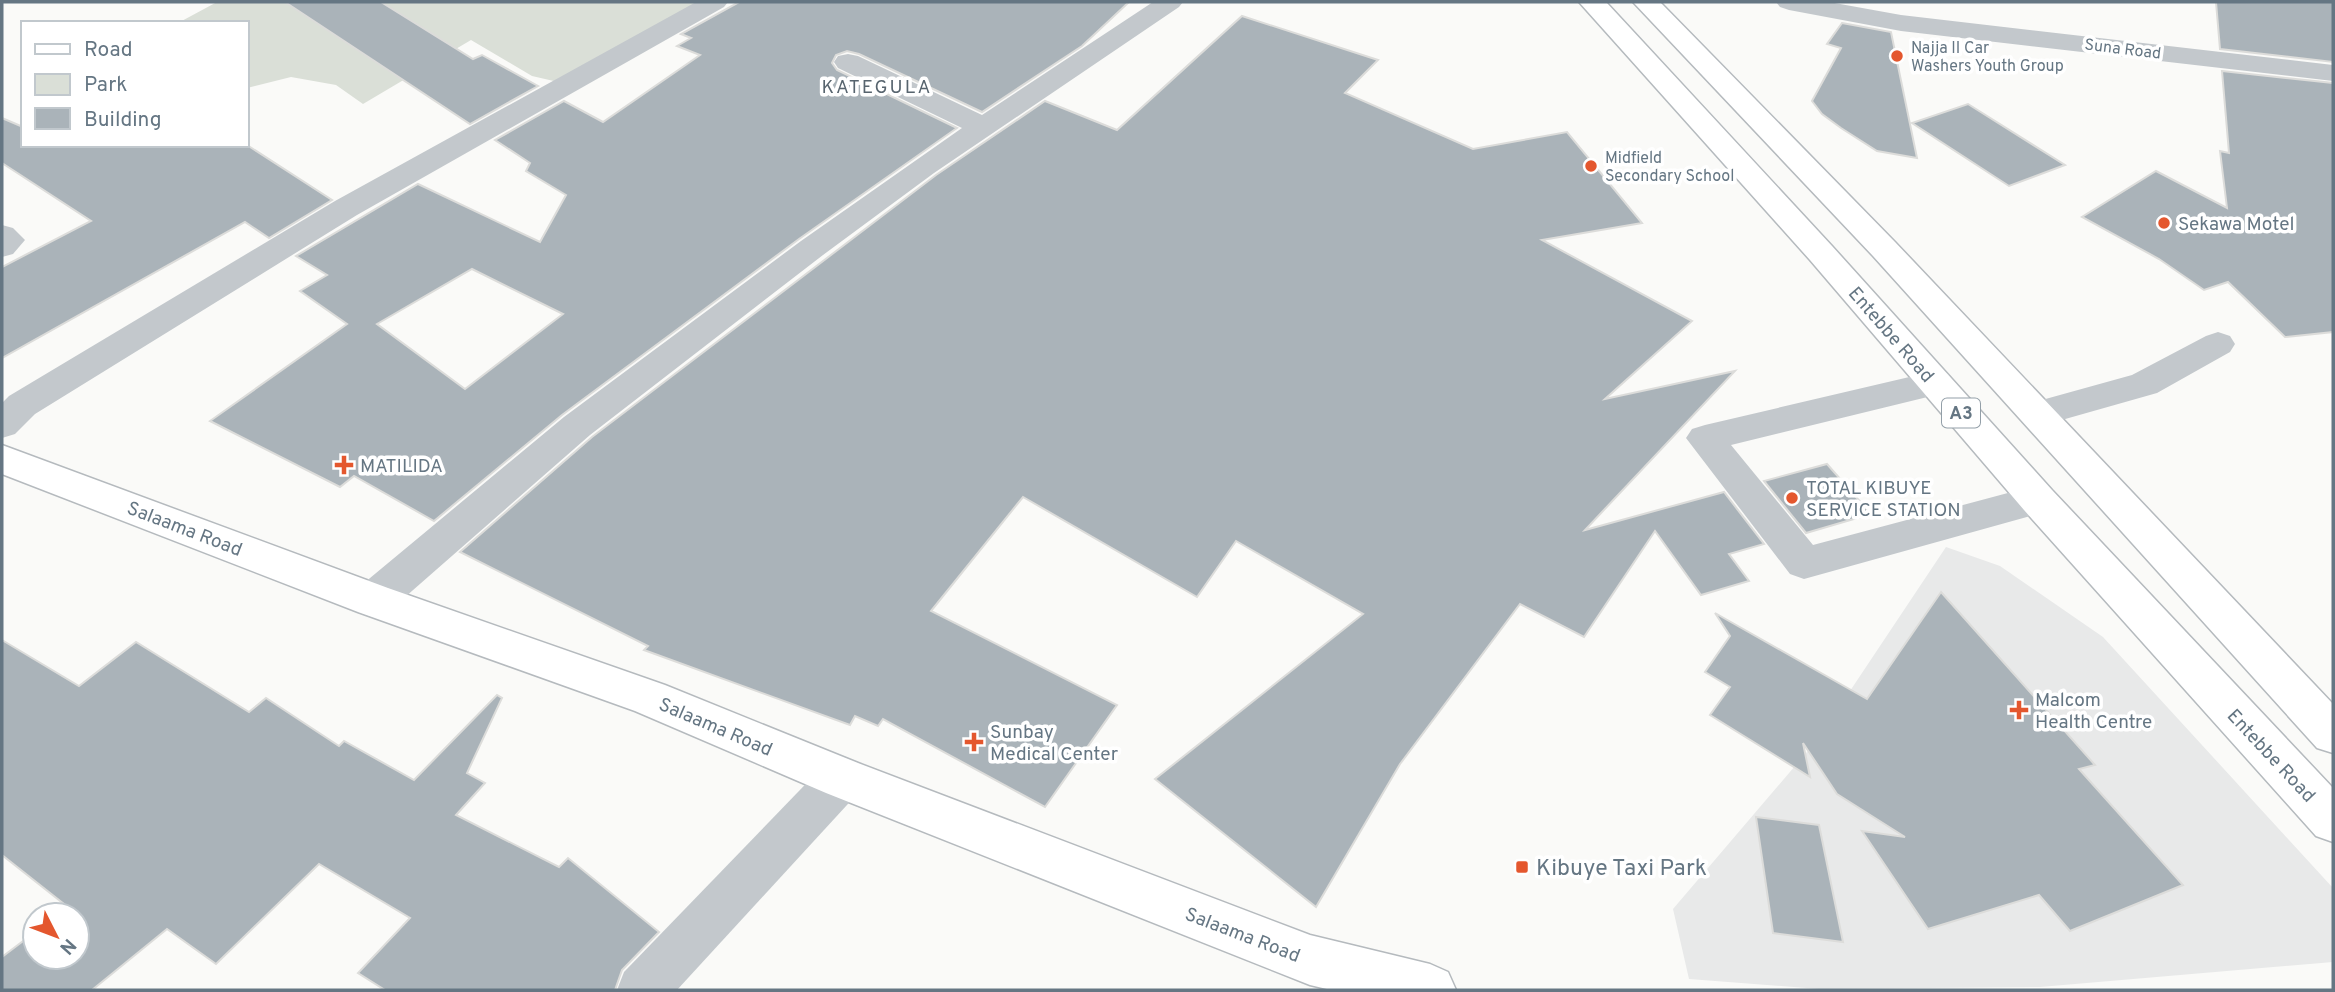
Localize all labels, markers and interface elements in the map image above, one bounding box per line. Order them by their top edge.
legend [21,21,248,147]
street label: Suna Road [2083,35,2162,65]
text: Road [84,37,133,64]
place label: Najja II Car Washers Youth Group [1911,39,2064,77]
marker: Najja II Car Washers Youth Group [1889,48,1905,64]
text: Park [84,72,127,99]
district label: KATEGULA [821,76,933,100]
text: Building [84,107,162,134]
place label: Midfield Secondary School [1605,149,1734,187]
marker: Midfield Secondary School [1583,158,1599,174]
place label: Sekawa Motel [2178,213,2294,237]
marker: Sekawa Motel [2156,215,2172,231]
street label: Entebbe Road [1842,282,1939,388]
road number: A3 [1942,398,1980,428]
marker: MATILIDA [334,455,354,475]
place label: MATILIDA [360,455,443,479]
place label: TOTAL KIBUYE SERVICE STATION [1806,477,1961,523]
marker: TOTAL KIBUYE SERVICE STATION [1784,490,1800,506]
street label: Salaama Road [123,497,245,563]
place label: Malcom Health Centre [2035,689,2152,735]
street label: Salaama Road [655,693,776,763]
marker: Malcom Health Centre [2009,700,2029,720]
street label: Entebbe Road [2221,705,2320,808]
place label: Sunbay Medical Center [990,721,1119,767]
marker: Sunbay Medical Center [964,732,984,752]
place label: Kibuye Taxi Park [1536,855,1707,884]
marker: Kibuye Taxi Park [1514,859,1530,875]
north arrow [21,901,91,971]
street label: Salaama Road [1181,903,1303,969]
text: N [54,933,81,959]

